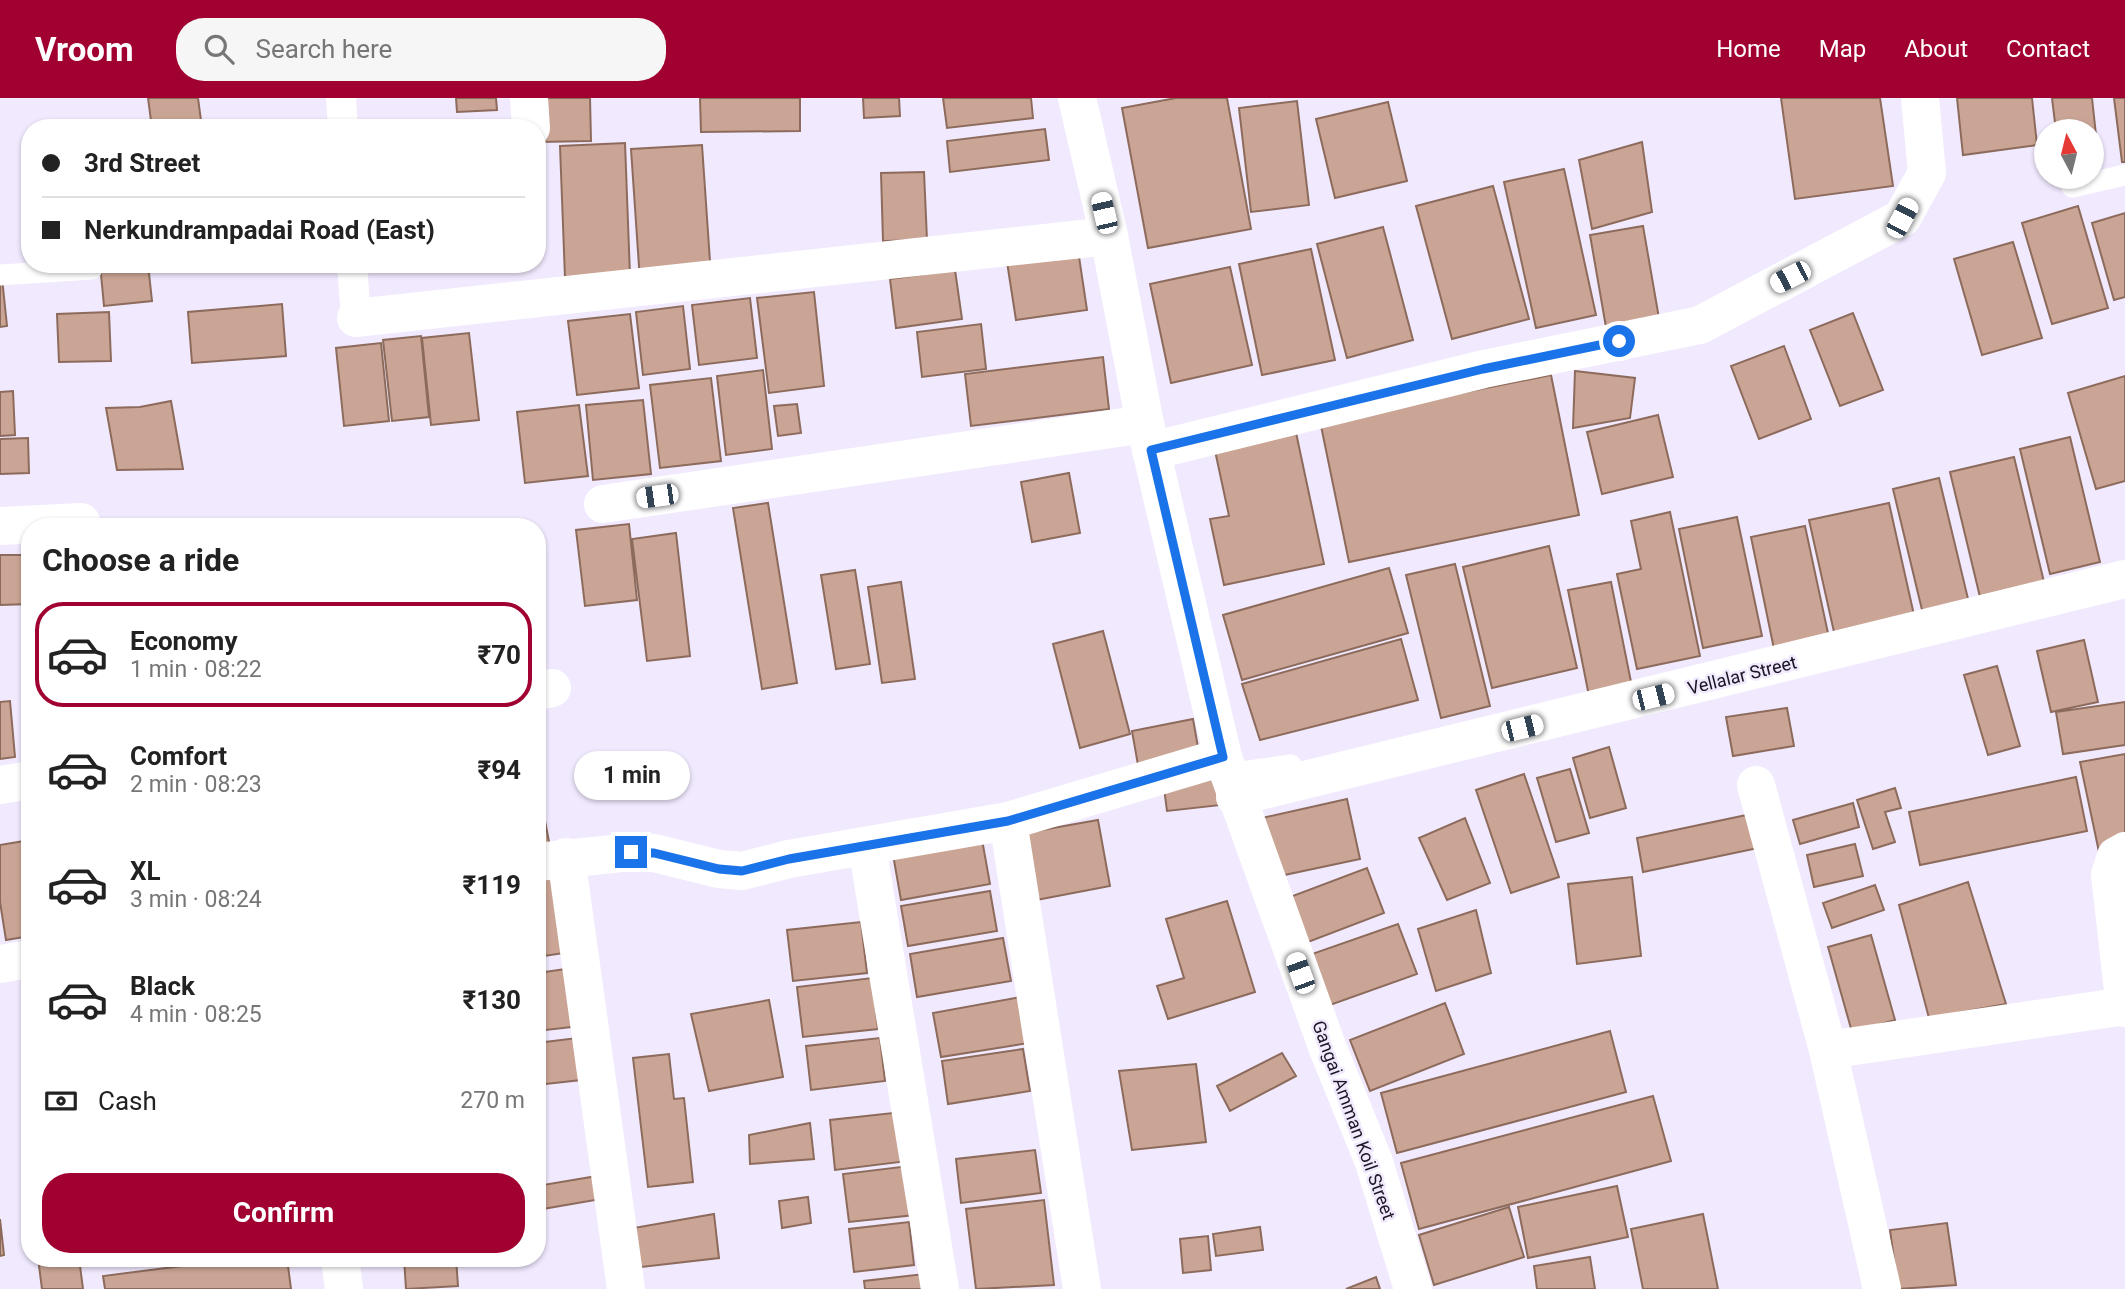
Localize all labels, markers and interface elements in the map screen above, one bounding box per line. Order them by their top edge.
search box [176,18,666,81]
text: Vroom [35,30,134,69]
icon: search [200,30,238,68]
text: Search here [256,34,392,64]
text: Home [1716,35,1781,63]
text: Map [1819,35,1866,63]
text: About [1904,35,1968,63]
text: Contact [2006,35,2090,63]
north arrow [2034,119,2104,189]
map controls [2034,119,2104,189]
text: 3rd Street [84,148,200,178]
car [1090,190,1119,236]
car [1883,195,1922,241]
text: Nerkundrampadai Road (East) [84,215,435,245]
car [1767,258,1814,296]
route start [1603,325,1635,357]
car [635,483,680,509]
text: Choose a ride [42,541,239,579]
icon: car [46,623,109,686]
text: Economy [130,626,237,656]
text: ₹70 [477,640,521,670]
street label: Vellalar Street [1685,651,1799,699]
text: 1 min · 08:22 [130,656,262,683]
car [1631,682,1676,712]
car [1500,713,1545,743]
icon: car [46,738,109,801]
text: Comfort [130,741,227,771]
callout: 1 min [573,750,689,800]
text: ₹94 [477,755,521,785]
text: 1 min [603,762,661,789]
text: 2 min · 08:23 [130,771,262,798]
route end [615,836,647,868]
icon: car [46,853,109,916]
text: XL [130,856,161,886]
text: ₹119 [463,870,521,900]
text: 3 min · 08:24 [130,886,262,913]
car [1283,950,1318,996]
icon: car [46,968,109,1031]
text: Black [130,971,195,1001]
text: ₹130 [463,985,521,1015]
text: 4 min · 08:25 [130,1001,262,1028]
street label: Gangai Amman Koil Street [1308,1018,1400,1222]
icon: cash [42,1082,80,1120]
text: Cash [98,1086,157,1116]
text: 270 m [460,1087,525,1114]
button: Confirm [42,1173,525,1253]

